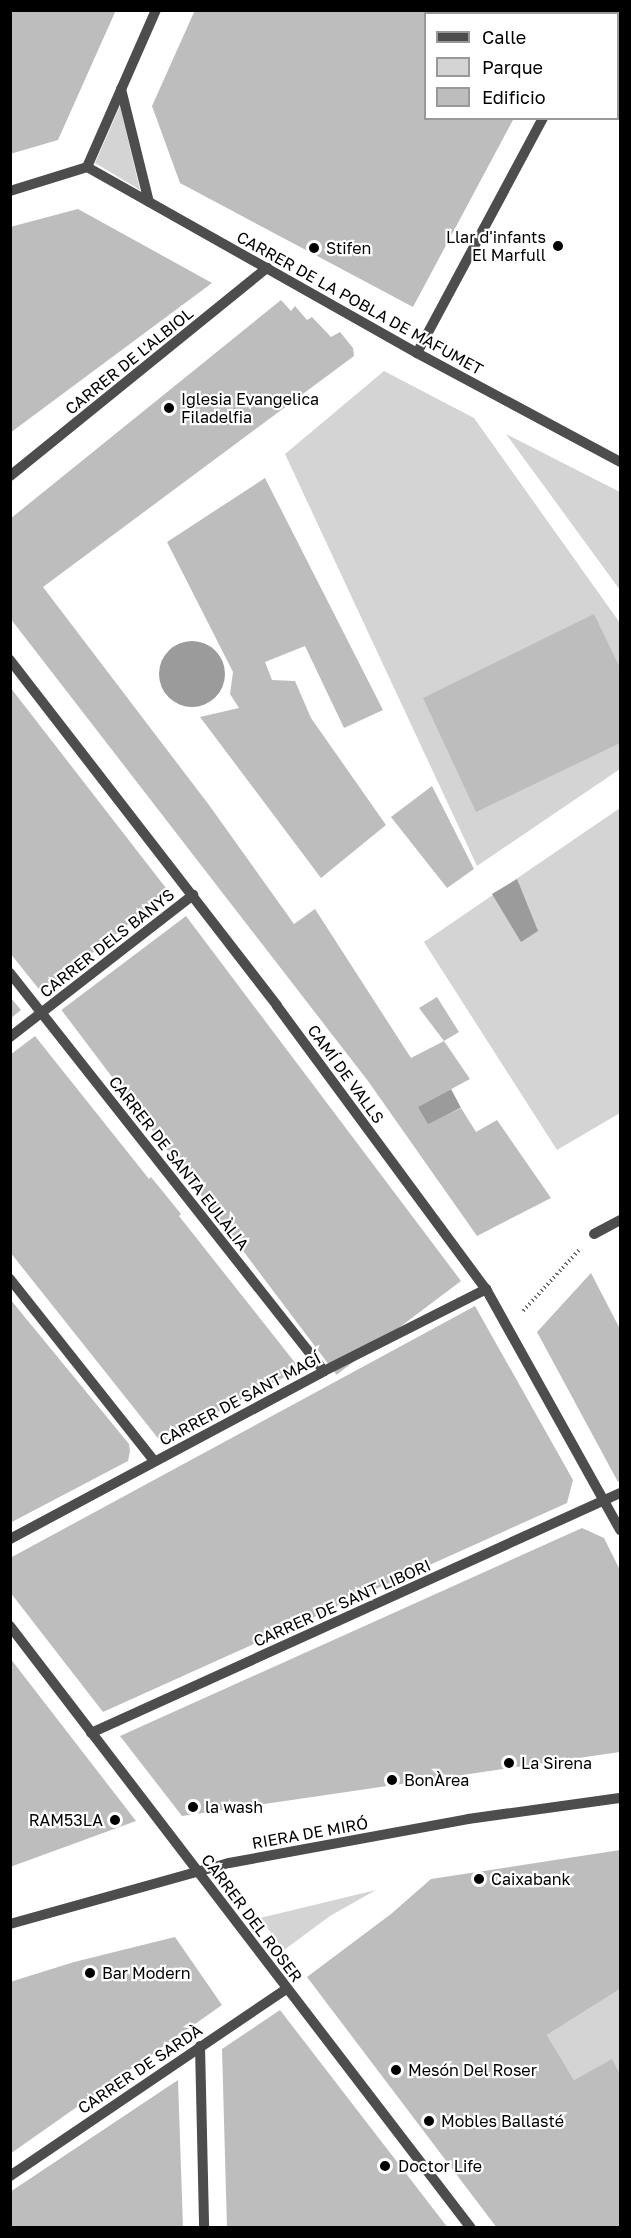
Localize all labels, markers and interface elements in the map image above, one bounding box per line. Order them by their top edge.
legend [424,12,619,120]
text: Calle [482,26,526,48]
text: Parque [482,56,543,78]
text: Edificio [482,86,546,108]
street label: CARRER DE LA POBLA DE MAFUMET [234,227,486,379]
place label: Llar d'infants El Marfull [446,227,546,265]
place label: Stifen [326,238,371,258]
marker: Llar d'infants El Marfull [551,239,565,253]
marker: Stifen [307,241,321,255]
street label: CARRER DE L'ALBIOL [61,304,197,418]
place label: Iglesia Evangelica Filadelfia [181,389,319,427]
marker: Iglesia Evangelica Filadelfia [162,401,176,415]
street label: CARRER DELS BANYS [36,885,178,1001]
street label: CAMÍ DE VALLS [304,1021,388,1127]
street label: CARRER DE SANTA EULÀLIA [105,1072,253,1254]
street label: CARRER DE SANT MAGÍ [156,1348,324,1450]
street label: CARRER DE SANT LIBORI [250,1555,434,1651]
place label: La Sirena [521,1753,592,1773]
marker: La Sirena [502,1756,516,1770]
place label: BonÀrea [404,1770,469,1790]
marker: BonÀrea [385,1773,399,1787]
place label: la wash [205,1797,263,1817]
marker: la wash [186,1800,200,1814]
place label: RAM53LA [29,1810,103,1830]
marker: RAM53LA [108,1813,122,1827]
street label: RIERA DE MIRÓ [250,1813,370,1853]
street label: CARRER DEL ROSER [198,1850,306,1986]
place label: Caixabank [491,1869,571,1889]
marker: Caixabank [472,1872,486,1886]
place label: Bar Modern [102,1963,191,1983]
marker: Bar Modern [83,1966,97,1980]
street label: CARRER DE SARDÀ [74,2020,206,2118]
place label: Mesón Del Roser [408,2060,537,2080]
marker: Mesón Del Roser [389,2063,403,2077]
place label: Mobles Ballasté [441,2111,564,2131]
marker: Mobles Ballasté [422,2114,436,2128]
place label: Doctor Life [398,2156,482,2176]
marker: Doctor Life [376,2157,394,2175]

